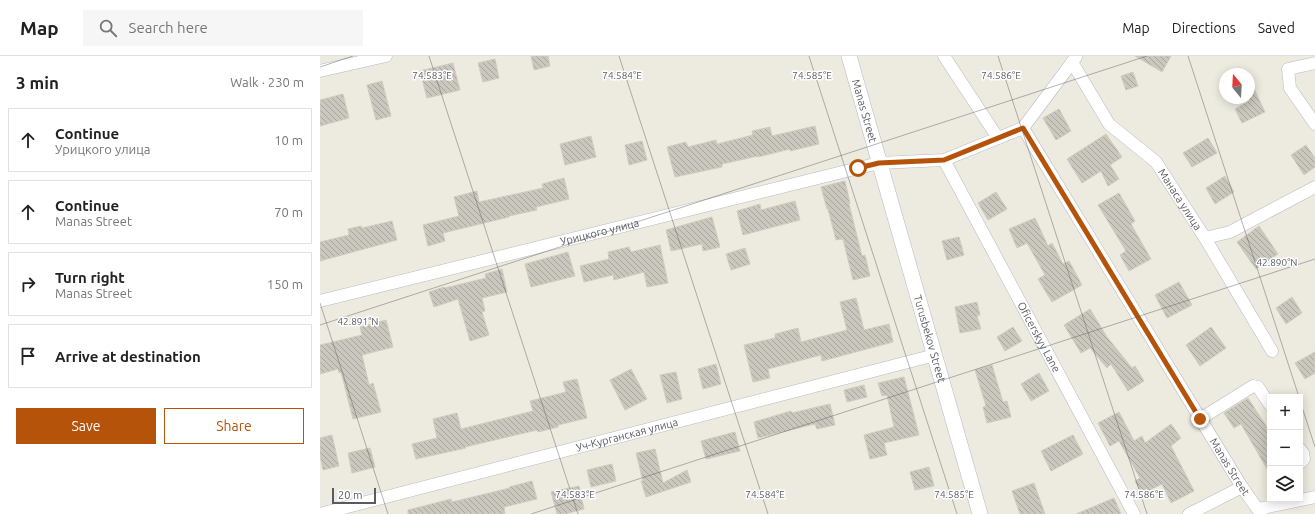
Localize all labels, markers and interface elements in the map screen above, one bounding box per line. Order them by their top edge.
search box [83,10,363,46]
text: Map [20,17,59,39]
icon: search [97,17,119,39]
text: Search here [129,19,208,36]
text: Map [1122,20,1150,36]
text: Directions [1172,20,1236,36]
text: Saved [1258,20,1295,36]
north arrow [1219,68,1255,104]
text: 74.583°E [412,70,452,81]
text: 74.584°E [602,70,642,81]
text: 74.585°E [792,70,832,81]
text: 74.586°E [981,70,1021,81]
text: 3 min [16,73,59,92]
text: Walk · 230 m [230,75,304,89]
street label: Manas Street [850,78,880,144]
text: Continue [55,125,119,142]
icon: ahead [17,129,39,151]
text: 10 m [274,133,303,147]
text: Урицкого улица [55,142,151,156]
route start [849,159,867,177]
street label: Манаса улица [1156,166,1204,232]
text: Continue [55,197,119,214]
icon: ahead [17,201,39,223]
text: 70 m [274,205,303,219]
text: Manas Street [55,214,132,228]
street label: Урицкого улица [559,216,640,247]
text: 42.890°N [1256,257,1298,268]
text: Turn right [55,269,125,286]
icon: right [17,273,39,295]
text: 150 m [267,277,303,291]
text: Manas Street [55,286,132,300]
street label: Turusbekov Street [912,294,948,384]
street label: Oficerskyy Lane [1015,300,1063,374]
text: 42.891°N [337,316,379,327]
icon: arrive [17,345,39,367]
text: Arrive at destination [55,348,201,365]
map controls [1267,394,1303,502]
button: + [1267,394,1303,430]
button: Save [16,408,156,444]
button: Share [164,408,304,444]
route end [1191,410,1209,428]
street label: Уч-Курганская улица [575,416,679,454]
button: − [1267,430,1303,466]
street label: Manas Street [1208,436,1252,498]
button: layers [1267,466,1303,502]
scale bar [332,486,376,505]
text: 20 m [338,489,362,501]
text: 74.583°E [555,489,595,500]
text: 74.584°E [745,489,785,500]
text: 74.585°E [934,489,974,500]
text: 74.586°E [1124,489,1164,500]

